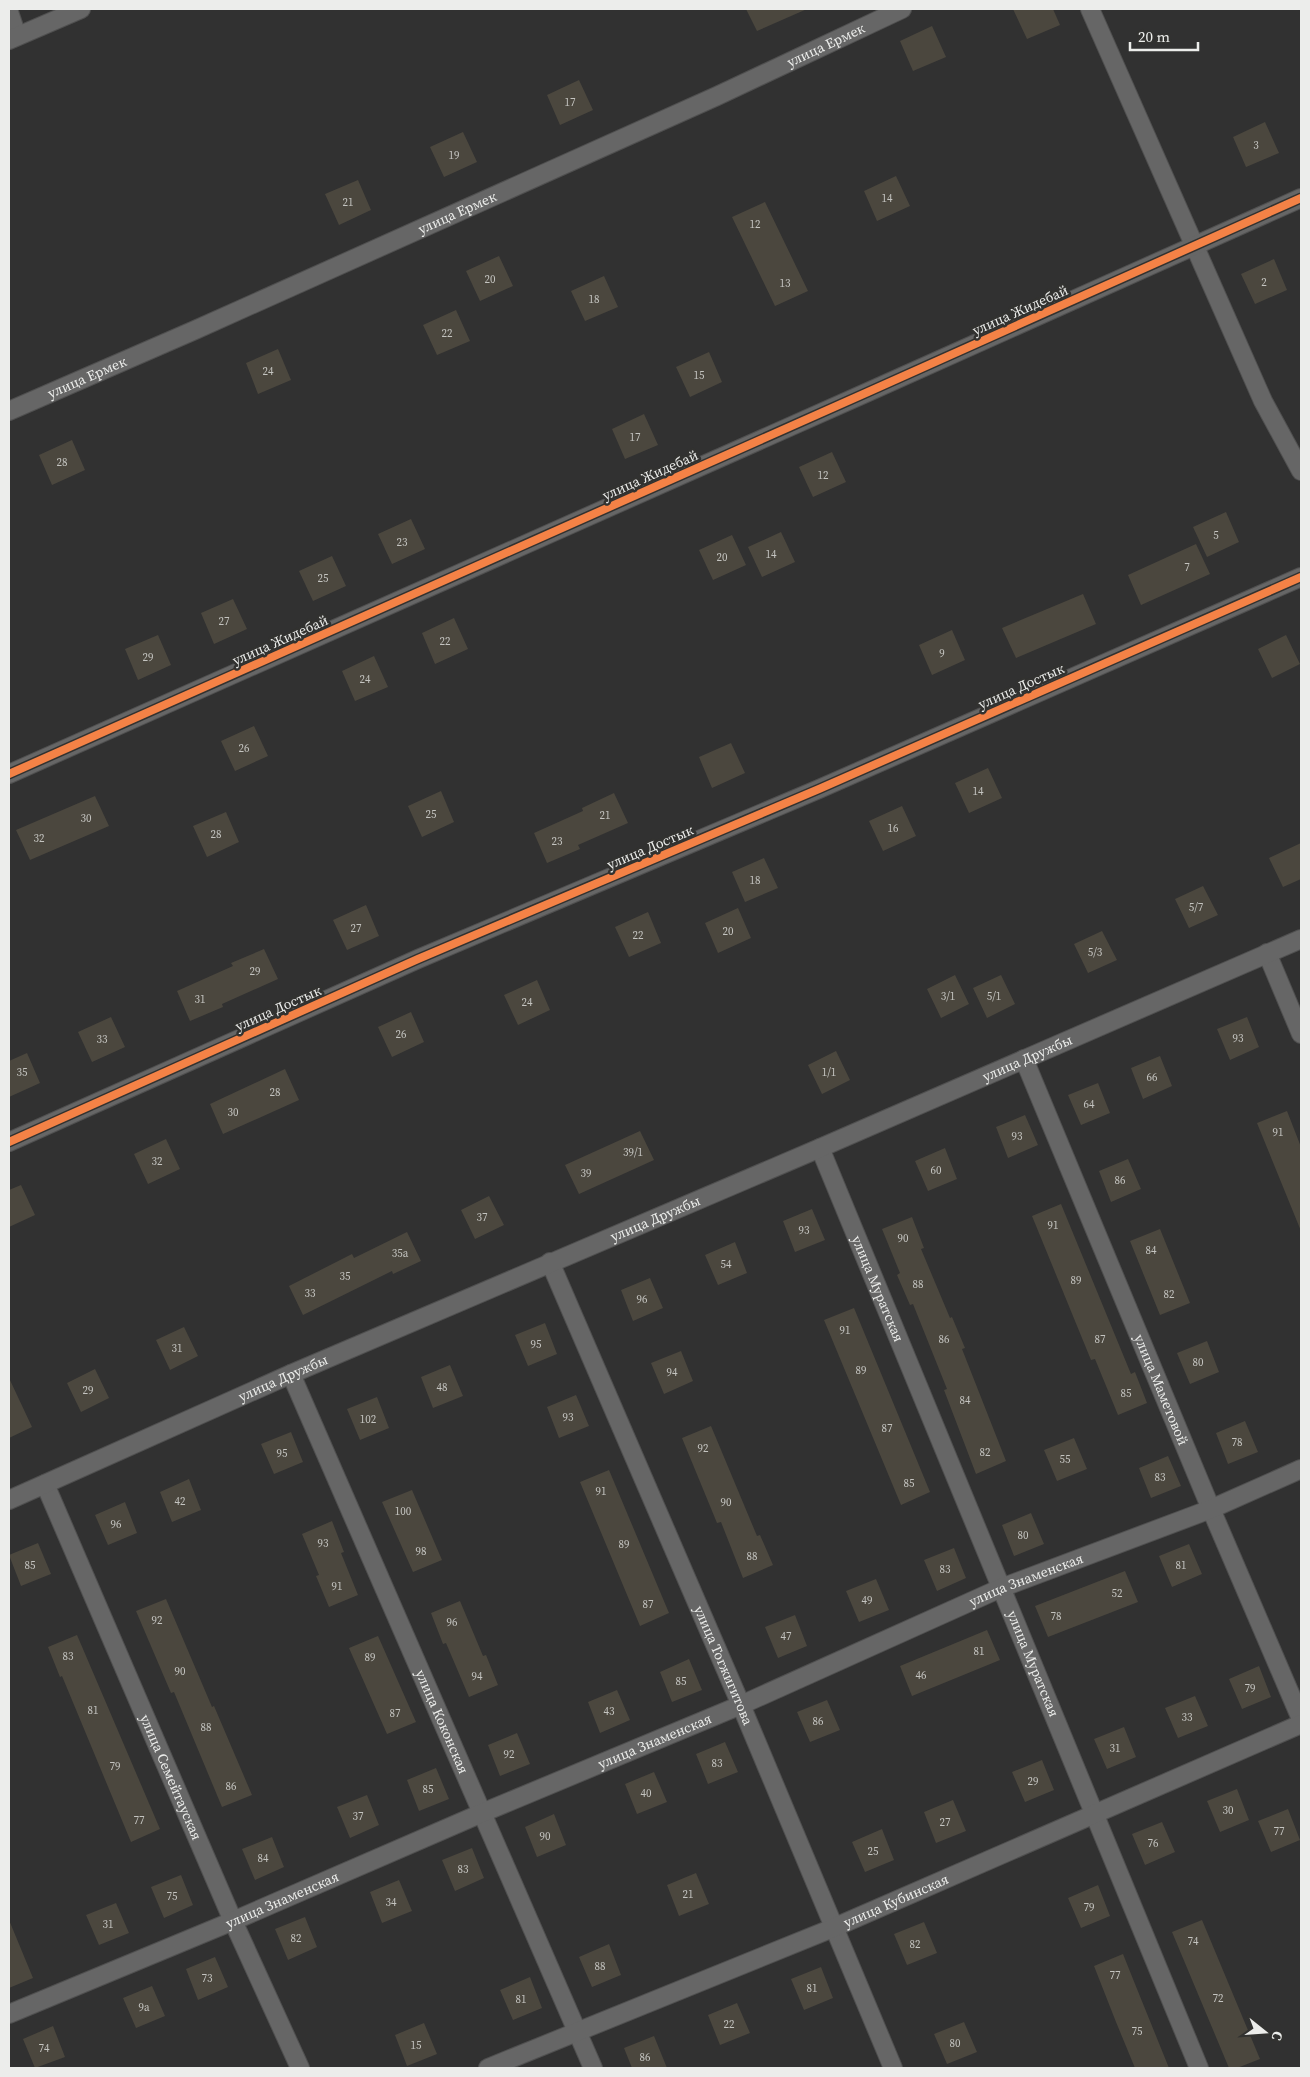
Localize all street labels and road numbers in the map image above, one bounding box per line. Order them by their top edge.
street label: улица Ермек [783,18,868,72]
street label: улица Ермек [415,186,500,239]
street label: улица Жидебай [969,280,1071,340]
street label: улица Ермек [44,351,130,403]
street label: улица Жидебай [599,445,701,505]
street label: улица Жидебай [229,610,331,670]
street label: улица Достык [975,658,1067,714]
street label: улица Достык [604,820,697,874]
street label: улица Достык [232,980,324,1036]
street label: улица Дружбы [979,1030,1075,1086]
street label: улица Дружбы [607,1190,703,1246]
street label: улица Муратская [847,1232,909,1345]
street label: улица Маметовой [1129,1331,1193,1448]
street label: улица Дружбы [235,1349,331,1406]
street label: улица Знаменская [966,1548,1086,1611]
street label: улица Тогжигитова [689,1602,759,1729]
street label: улица Муратская [1002,1607,1064,1720]
street label: улица Коконская [411,1666,474,1777]
street label: улица Знаменская [595,1708,715,1774]
street label: улица Семейтауская [135,1711,207,1843]
street label: улица Знаменская [222,1866,342,1933]
street label: улица Кубинская [840,1869,952,1932]

